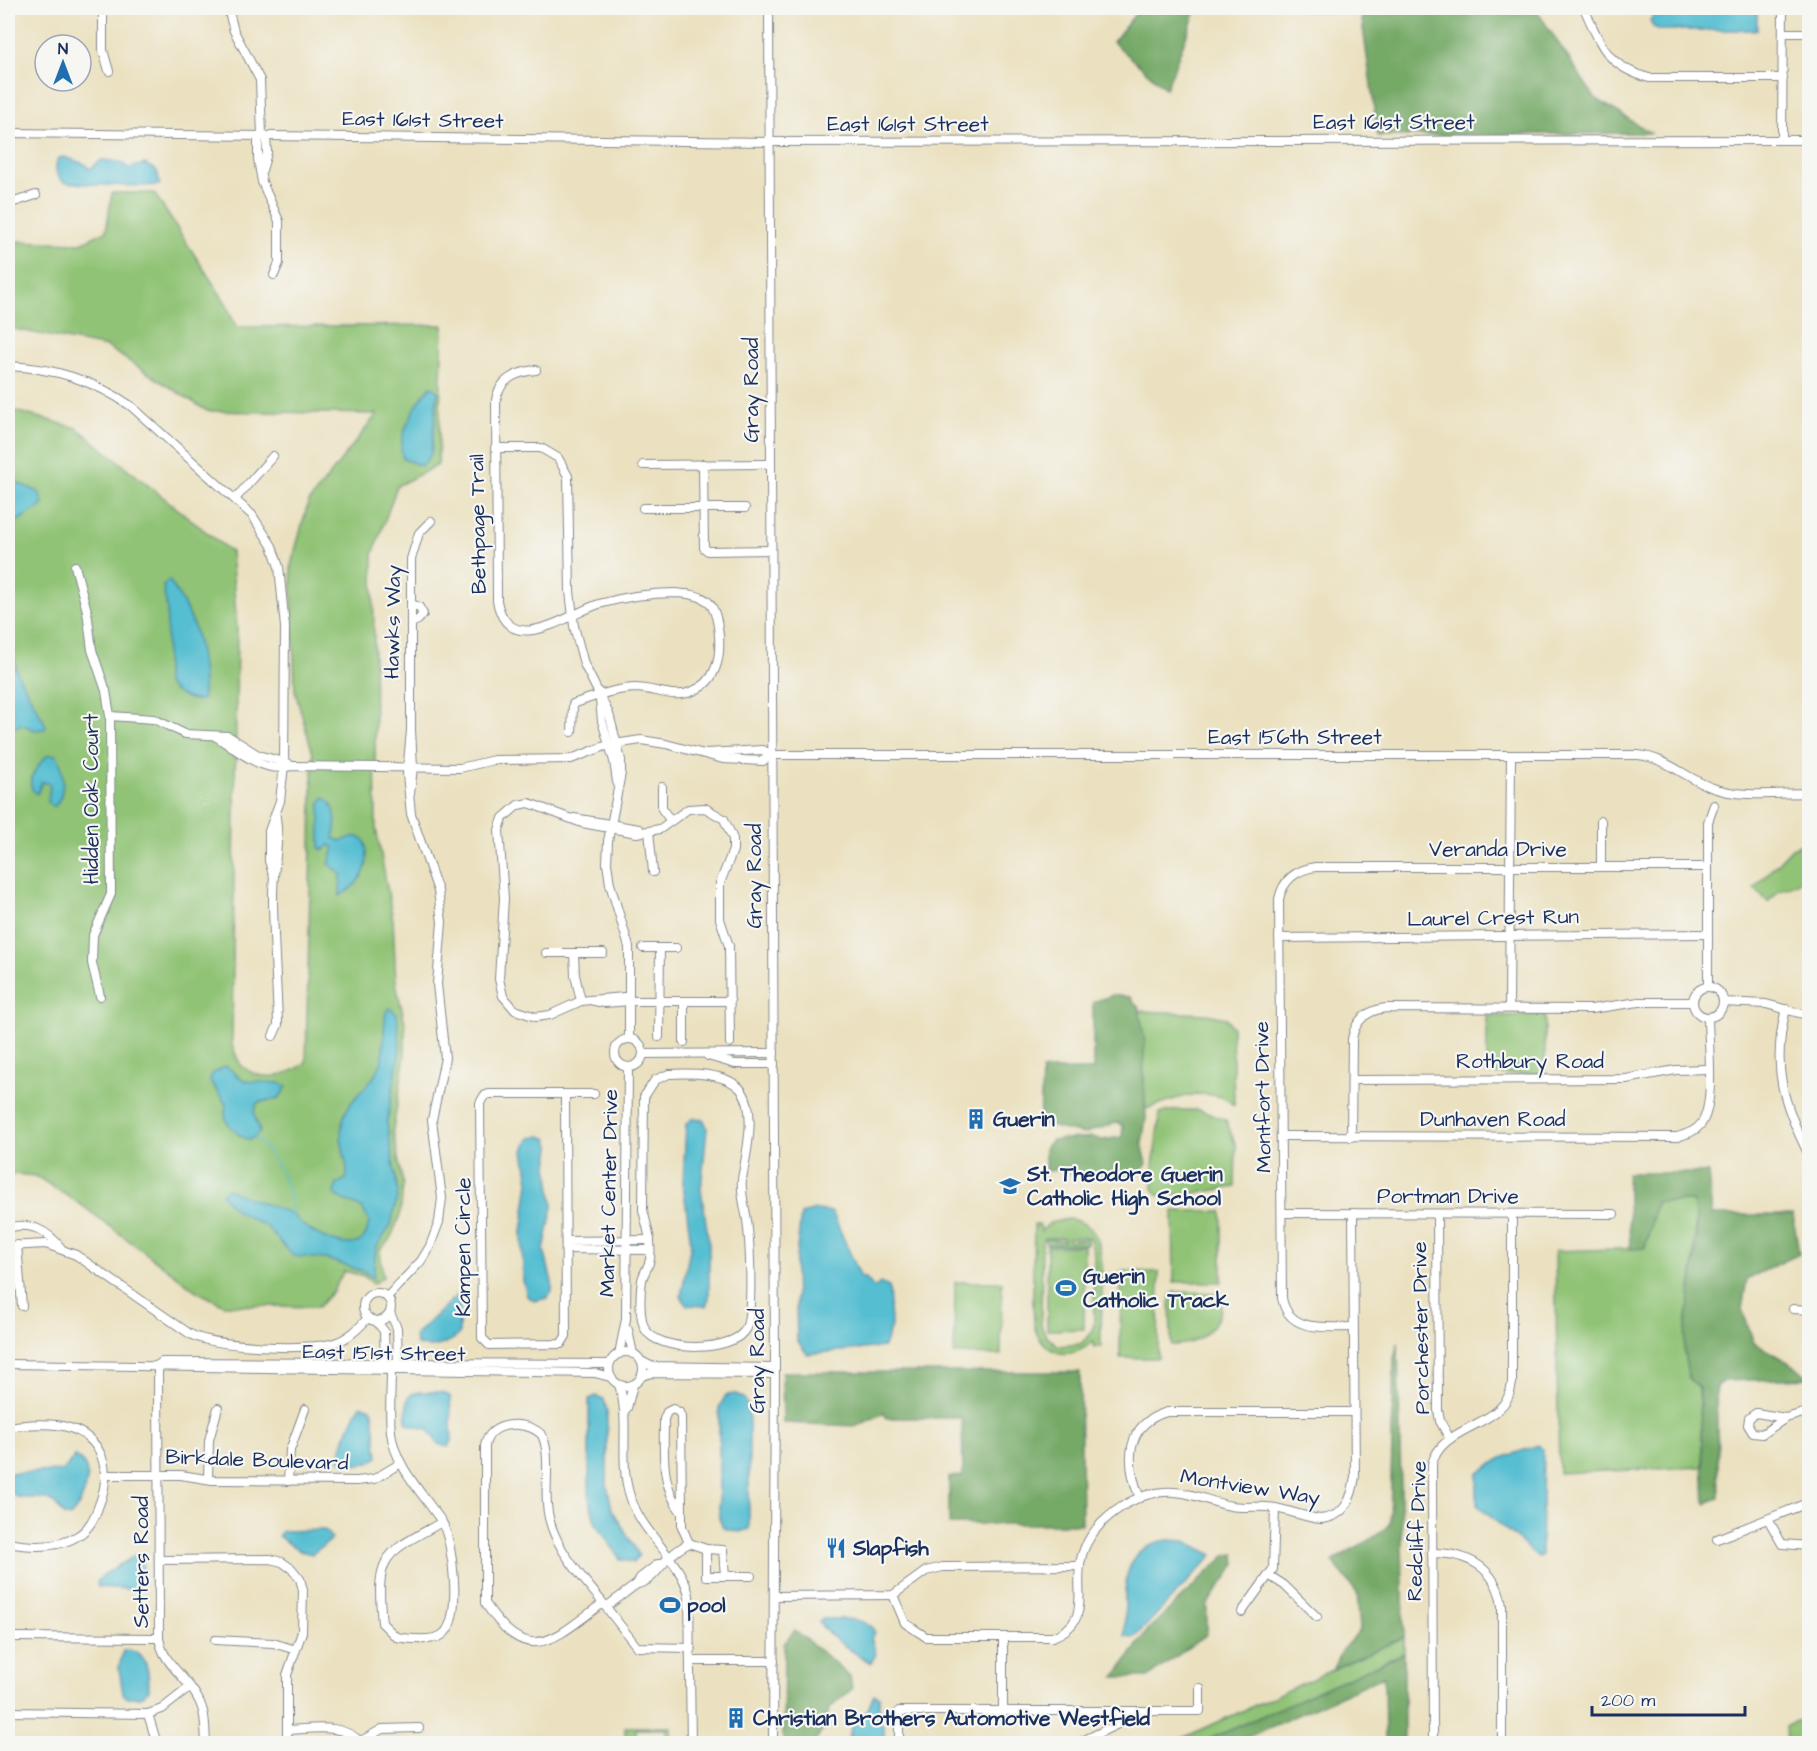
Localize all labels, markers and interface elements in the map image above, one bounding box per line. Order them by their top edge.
north arrow [33,33,93,93]
text: N [58,38,68,60]
street label: East 161st Street [342,104,504,136]
street label: East 161st Street [1313,108,1475,137]
street label: East 161st Street [827,110,989,139]
street label: Gray Road [737,337,768,442]
street label: Bethpage Trail [462,454,496,594]
street label: Hawks Way [378,564,411,679]
street label: Hidden Oak Court [77,713,106,885]
street label: East 156th Street [1208,723,1382,752]
street label: Gray Road [740,823,771,928]
street label: Veranda Drive [1429,835,1567,864]
street label: Laurel Crest Run [1407,902,1579,934]
street label: Montfort Drive [1247,1021,1279,1173]
street label: Rothbury Road [1456,1047,1604,1078]
street label: Market Center Drive [593,1089,625,1297]
place label: Guerin [993,1105,1055,1134]
street label: Dunhaven Road [1420,1105,1566,1134]
building icon: Guerin [964,1107,988,1131]
place label: St. Theodore Guerin Catholic High School [1026,1160,1223,1215]
school or university icon: St. Theodore Guerin Catholic High School [998,1174,1022,1198]
street label: Kampen Circle [449,1177,479,1317]
street label: Portman Drive [1377,1182,1519,1211]
street label: Porchester Drive [1405,1241,1437,1415]
place label: Guerin Catholic Track [1083,1262,1229,1315]
sports icon: Guerin Catholic Track [1054,1276,1078,1300]
street label: Gray Road [743,1308,774,1413]
street label: East 151st Street [302,1337,466,1369]
street label: Birkdale Boulevard [165,1442,349,1478]
street label: Redcliff Drive [1400,1460,1434,1602]
street label: Montview Way [1178,1462,1322,1514]
street label: Setters Road [127,1496,156,1628]
place label: Slapfish [852,1534,929,1564]
restaurant icon: Slapfish [824,1536,848,1560]
place label: pool [687,1591,726,1621]
sports icon: pool [658,1593,682,1617]
scale bar [1592,1679,1745,1717]
text: 200 m [1601,1688,1655,1713]
place label: Christian Brothers Automotive Westfield [753,1704,1150,1733]
building icon: Christian Brothers Automotive Westfield [724,1706,748,1730]

